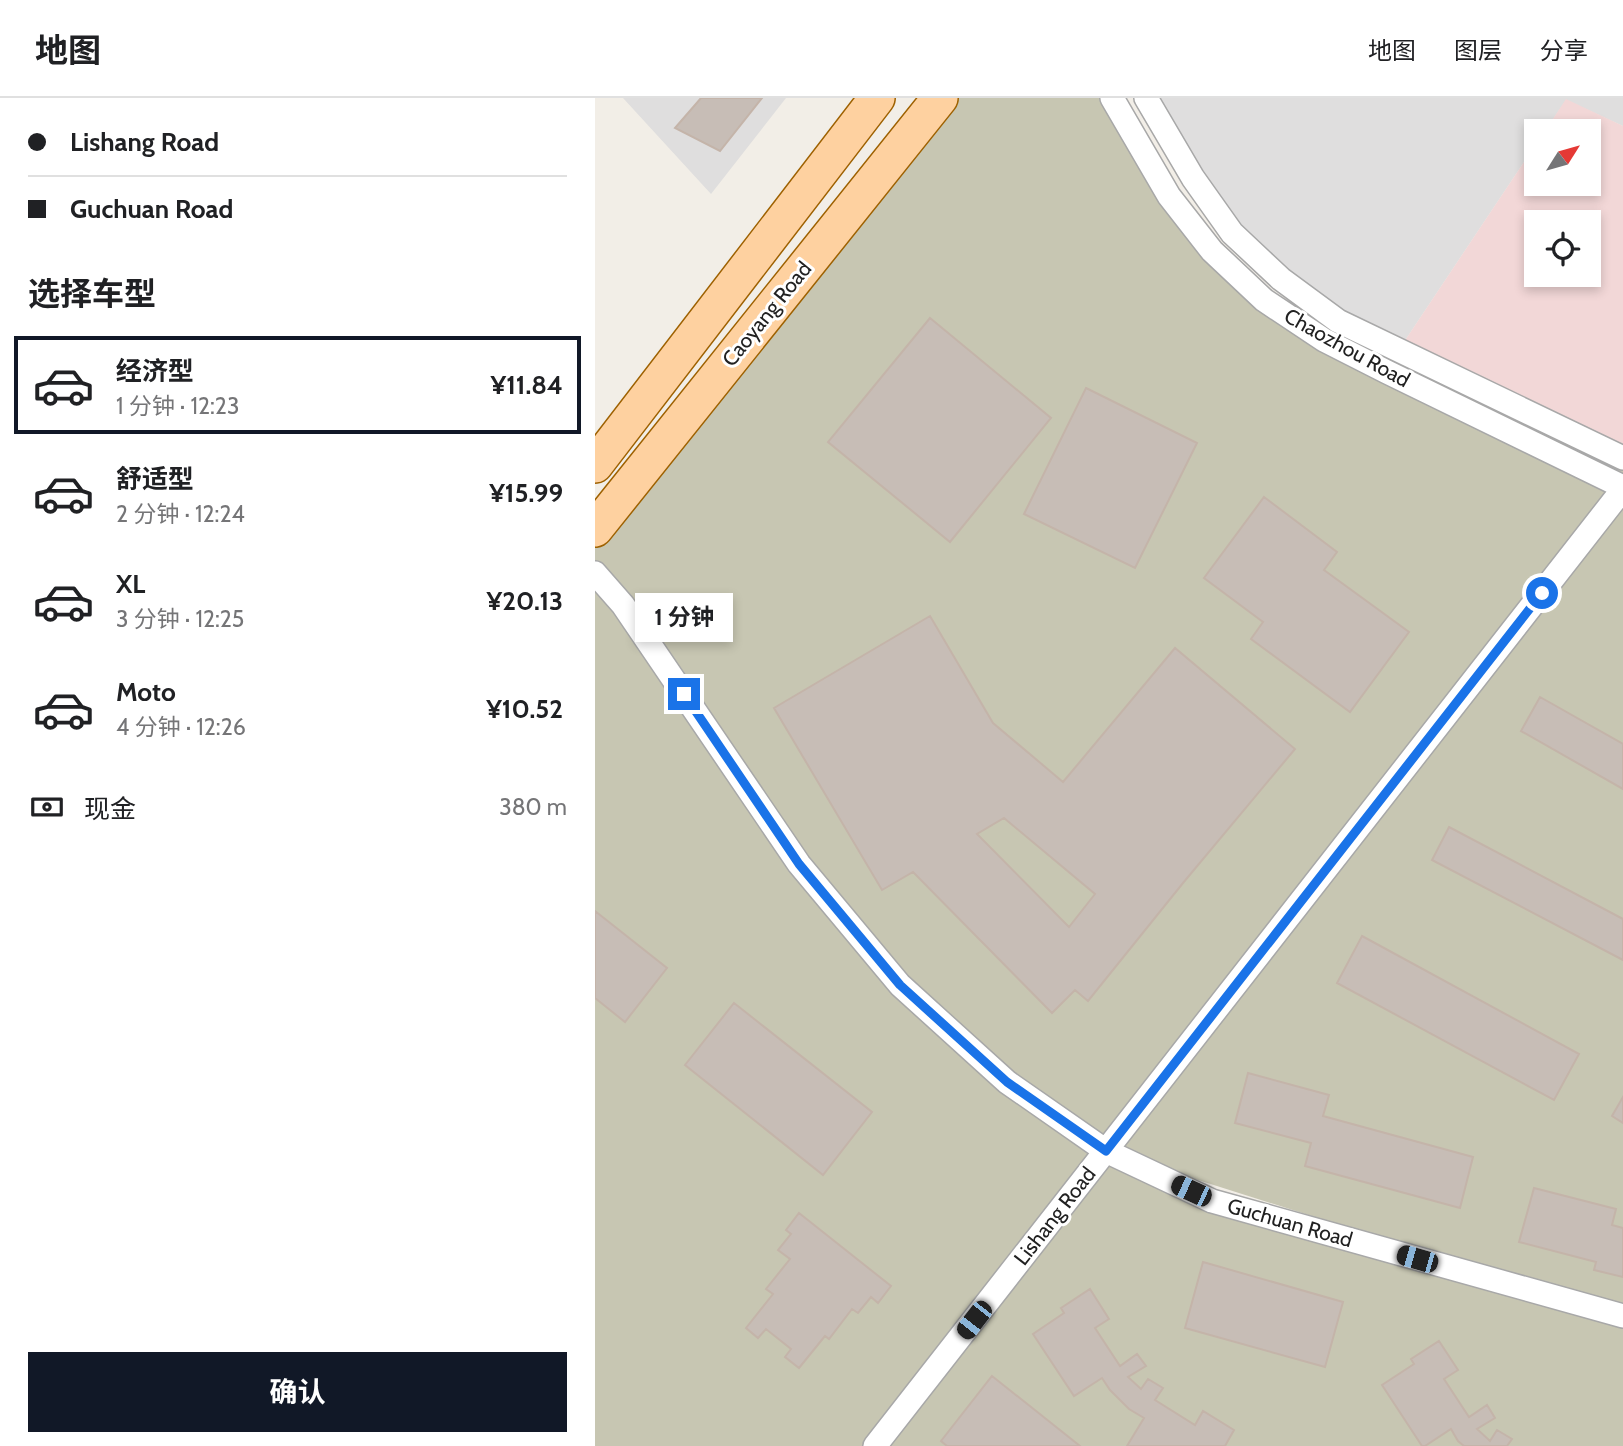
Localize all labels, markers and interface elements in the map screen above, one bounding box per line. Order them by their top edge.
text: 地图 [35,30,101,70]
text: 地图 [1368,36,1416,65]
text: 图层 [1454,36,1502,65]
text: 分享 [1540,36,1588,65]
north arrow [1524,119,1601,196]
map controls [1524,119,1601,287]
text: Lishang Road [70,126,219,158]
text: Guchuan Road [70,193,233,225]
button: locate [1524,210,1601,287]
street label: Caoyang Road [717,256,816,371]
text: 选择车型 [28,274,156,313]
street label: Chaozhou Road [1280,303,1414,392]
icon: car [32,354,95,417]
text: 经济型 [116,355,194,387]
text: ¥11.84 [490,369,563,401]
text: 1 分钟 · 12:23 [116,392,239,420]
icon: car [32,462,95,525]
text: 舒适型 [116,463,194,495]
text: ¥15.99 [489,477,563,509]
text: 2 分钟 · 12:24 [116,500,245,528]
text: XL [116,568,145,600]
icon: car [32,570,95,633]
route start [1526,577,1558,609]
text: ¥20.13 [487,585,563,617]
callout: 1 分钟 [635,592,733,642]
text: 1 分钟 [654,603,714,631]
text: 3 分钟 · 12:25 [116,605,244,633]
text: Moto [116,676,176,708]
icon: car [32,678,95,741]
route end [668,678,700,710]
text: ¥10.52 [486,693,563,725]
text: 4 分钟 · 12:26 [116,713,246,741]
icon: cash [28,788,66,826]
text: 现金 [84,793,136,825]
text: 380 m [499,793,567,821]
street label: Lishang Road [1009,1162,1101,1270]
car [1168,1173,1215,1209]
street label: Guchuan Road [1225,1193,1356,1252]
car [1394,1243,1441,1275]
car [953,1297,996,1343]
button: 确认 [28,1352,567,1432]

